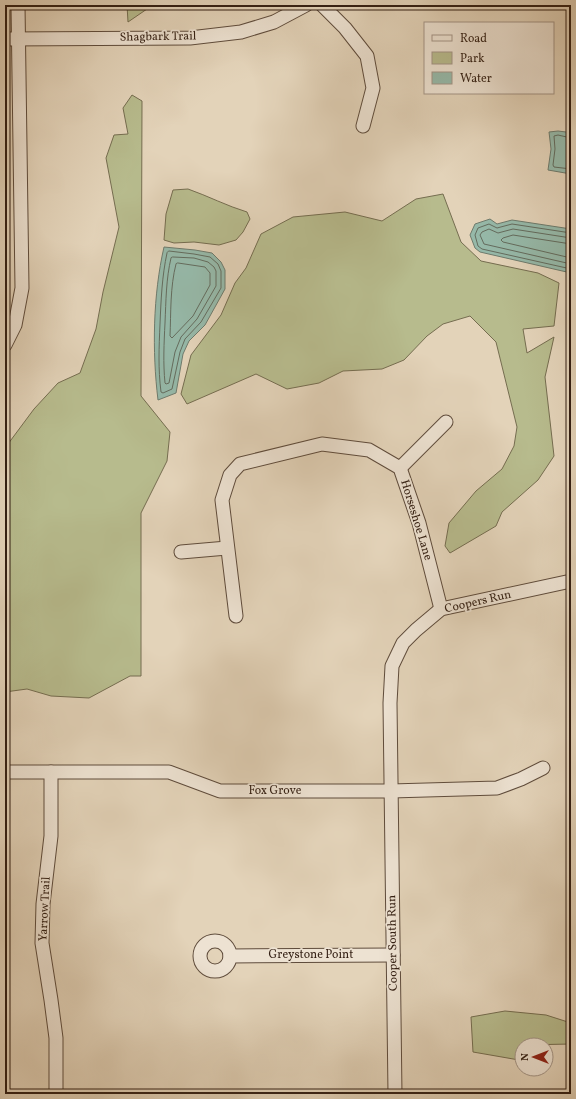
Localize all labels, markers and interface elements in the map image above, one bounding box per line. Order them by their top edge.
legend [424,22,554,94]
street label: Shagbark Trail [119,28,197,46]
text: Road [460,31,487,47]
text: Park [460,51,485,67]
text: Water [460,71,492,87]
street label: Horseshoe Lane [396,478,436,563]
street label: Coopers Run [443,587,513,617]
street label: Fox Grove [249,783,302,799]
street label: Yarrow Trail [35,876,55,942]
street label: Cooper South Run [384,895,402,991]
street label: Greystone Point [269,947,353,963]
north arrow [514,1037,554,1077]
text: N [518,1053,533,1061]

